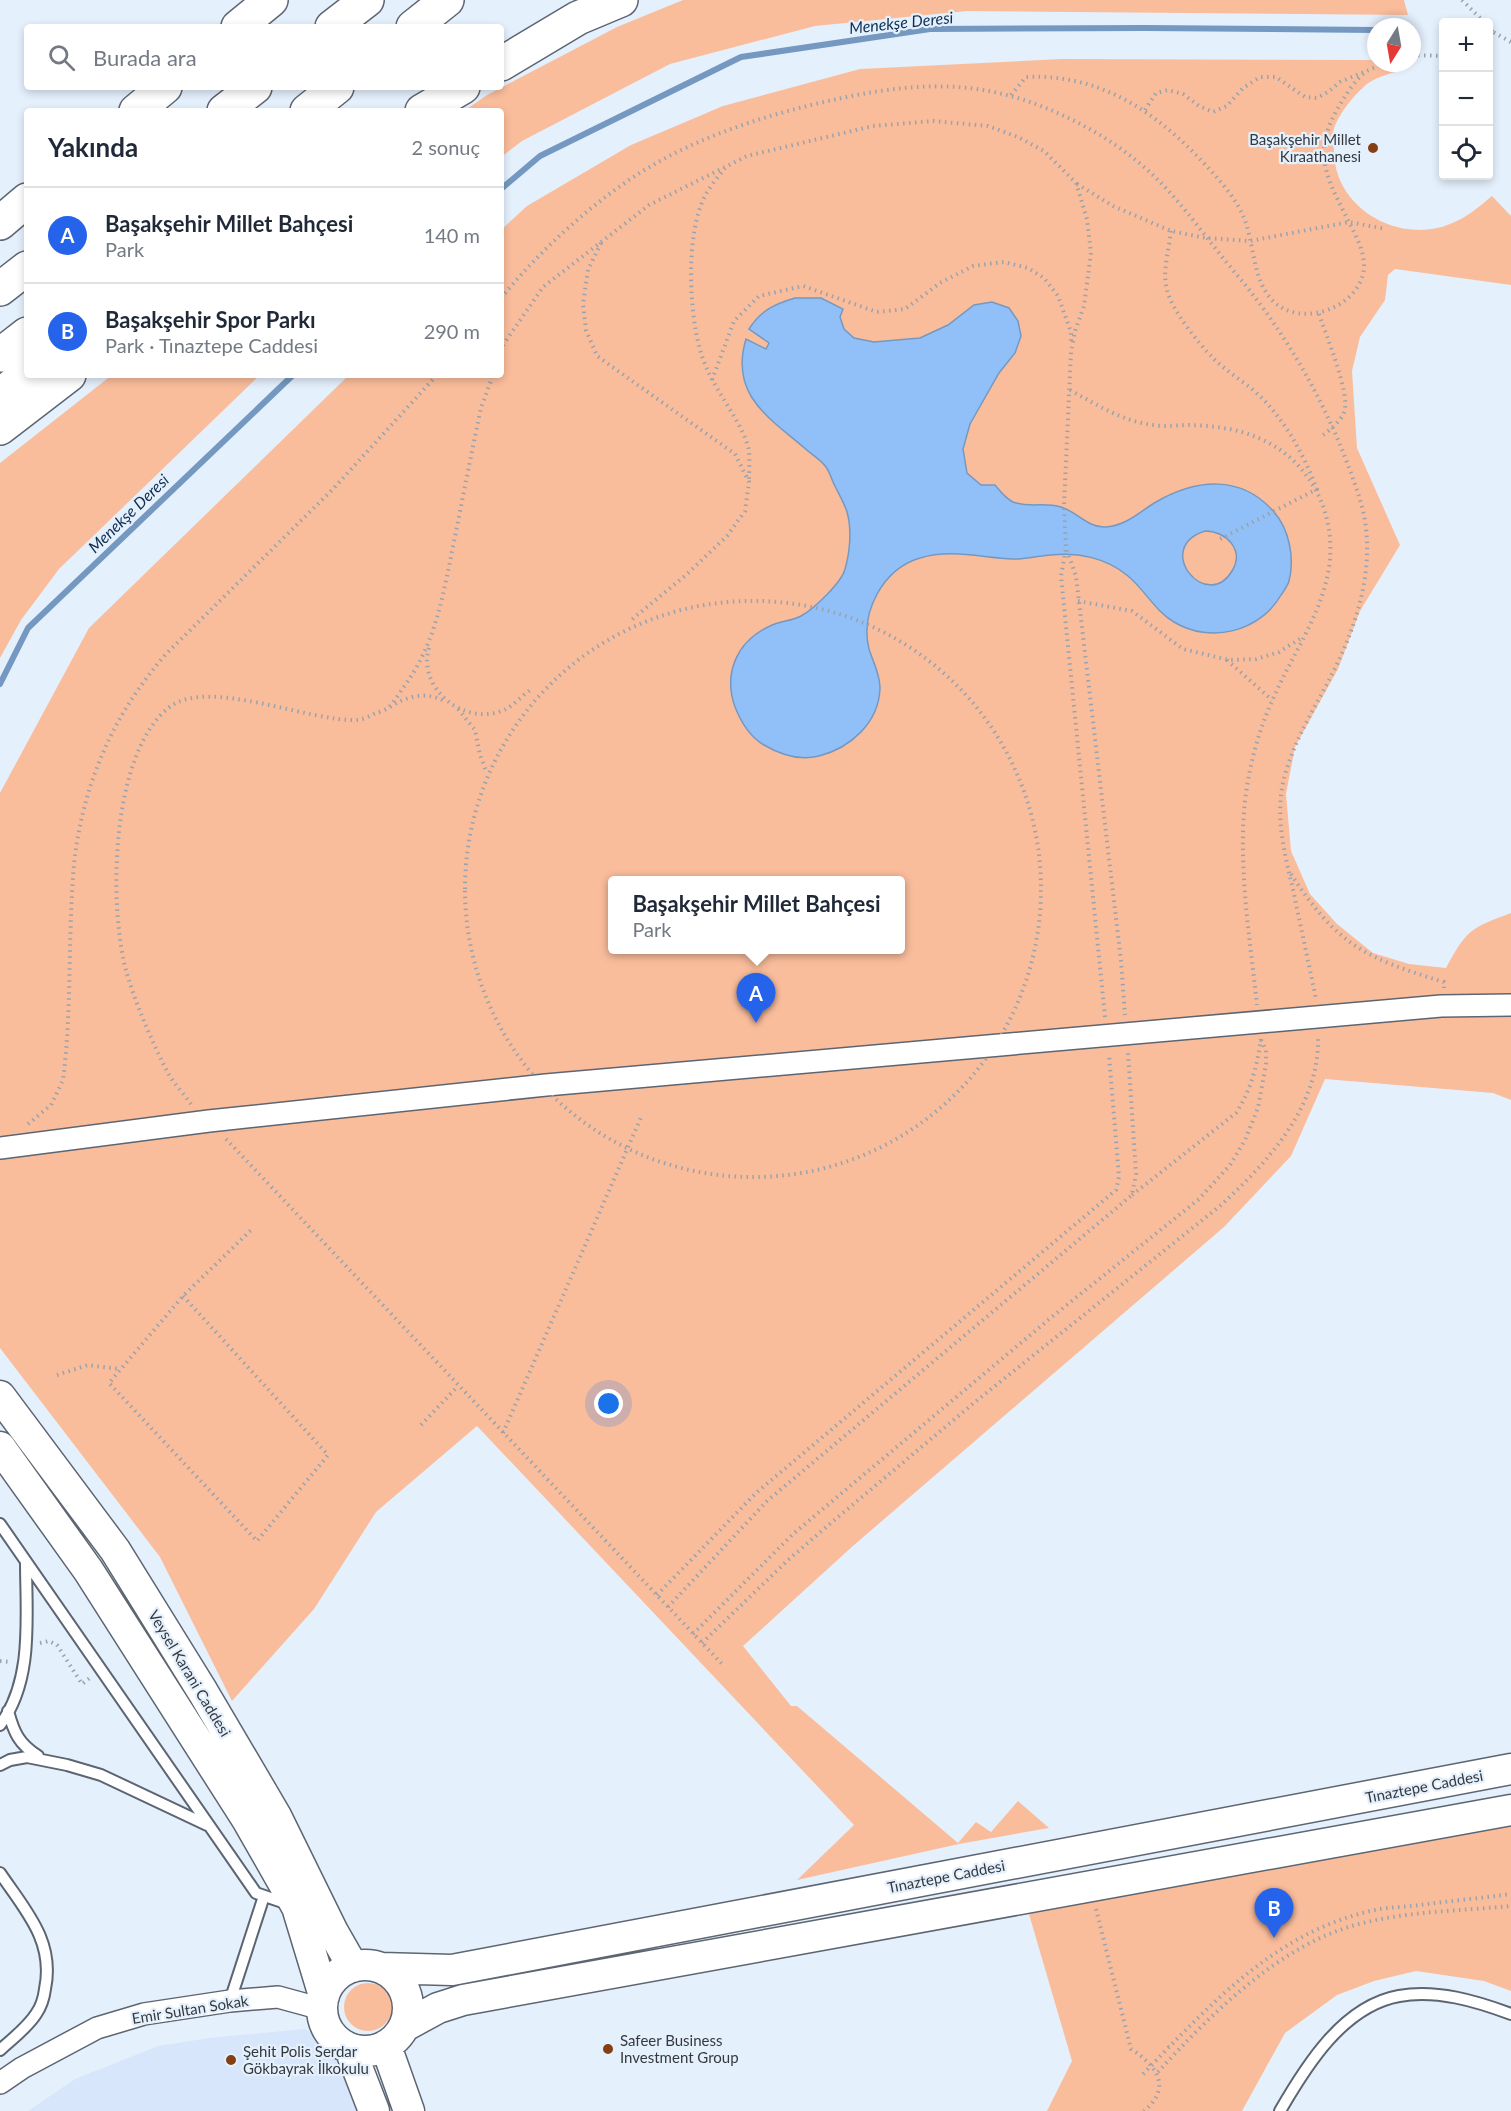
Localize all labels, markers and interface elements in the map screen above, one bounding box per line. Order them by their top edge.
water label: Menekşe Deresi [848,7,954,37]
north arrow [1367,18,1421,72]
map controls [1439,18,1493,180]
button: + [1439,18,1493,72]
search box [24,24,504,90]
icon: search [45,41,78,74]
text: Burada ara [93,44,197,71]
button: − [1439,72,1493,126]
button: locate [1439,126,1493,180]
place label: Başakşehir Millet Kıraathanesi [1249,130,1362,165]
text: Yakında [48,131,138,163]
text: 2 sonuç [411,135,480,159]
marker: Başakşehir Millet Kıraathanesi [1366,141,1380,155]
text: Başakşehir Millet Bahçesi [105,210,353,237]
text: A [61,223,74,247]
text: 140 m [424,223,480,247]
text: Park [105,237,144,261]
text: Başakşehir Spor Parkı [105,306,316,333]
text: B [61,319,74,343]
text: 290 m [424,319,480,343]
text: Park · Tınaztepe Caddesi [105,333,318,357]
water label: Menekşe Deresi [84,470,172,556]
popup [608,876,905,954]
text: Başakşehir Millet Bahçesi [632,890,881,917]
text: Park [632,917,671,941]
pin: A [736,974,776,1023]
your location [594,1389,623,1418]
street label: Veysel Karani Caddesi [145,1606,235,1740]
street label: Tınaztepe Caddesi [1364,1766,1484,1806]
street label: Tınaztepe Caddesi [886,1856,1006,1896]
pin: B [1254,1888,1294,1938]
street label: Emir Sultan Sokak [131,1991,250,2027]
place label: Safeer Business Investment Group [620,2031,739,2066]
place label: Şehit Polis Serdar Gökbayrak İlkokulu [243,2042,369,2077]
marker: Safeer Business Investment Group [601,2042,615,2056]
marker: Şehit Polis Serdar Gökbayrak İlkokulu [224,2053,238,2067]

